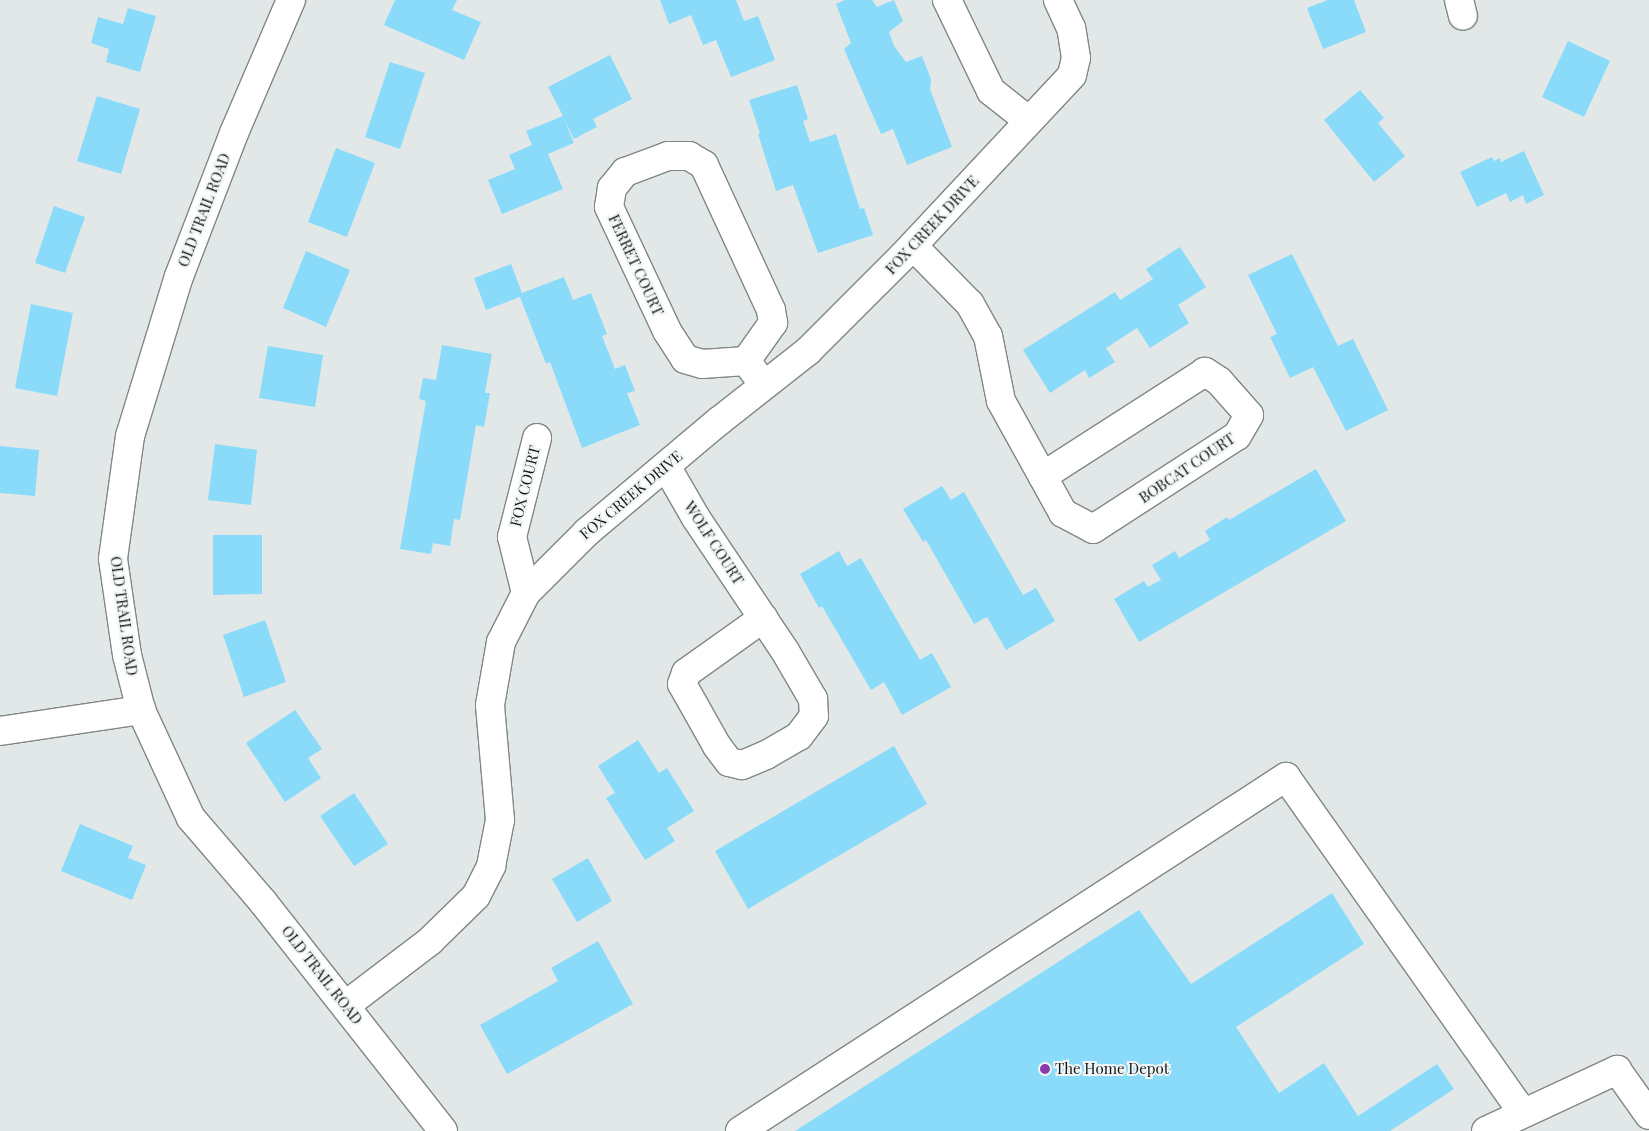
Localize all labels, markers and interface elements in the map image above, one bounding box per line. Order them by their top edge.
street label: OLD TRAIL ROAD [174,150,234,270]
street label: FOX CREEK DRIVE [882,172,982,278]
street label: FERRET COURT [605,211,667,319]
street label: BOBCAT COURT [1135,429,1239,507]
street label: FOX COURT [506,444,544,528]
street label: FOX CREEK DRIVE [576,447,686,543]
street label: WOLF COURT [680,498,748,588]
street label: OLD TRAIL ROAD [107,555,141,677]
street label: OLD TRAIL ROAD [278,922,366,1028]
place label: The Home Depot [1055,1060,1169,1078]
marker: The Home Depot [1039,1063,1051,1075]

